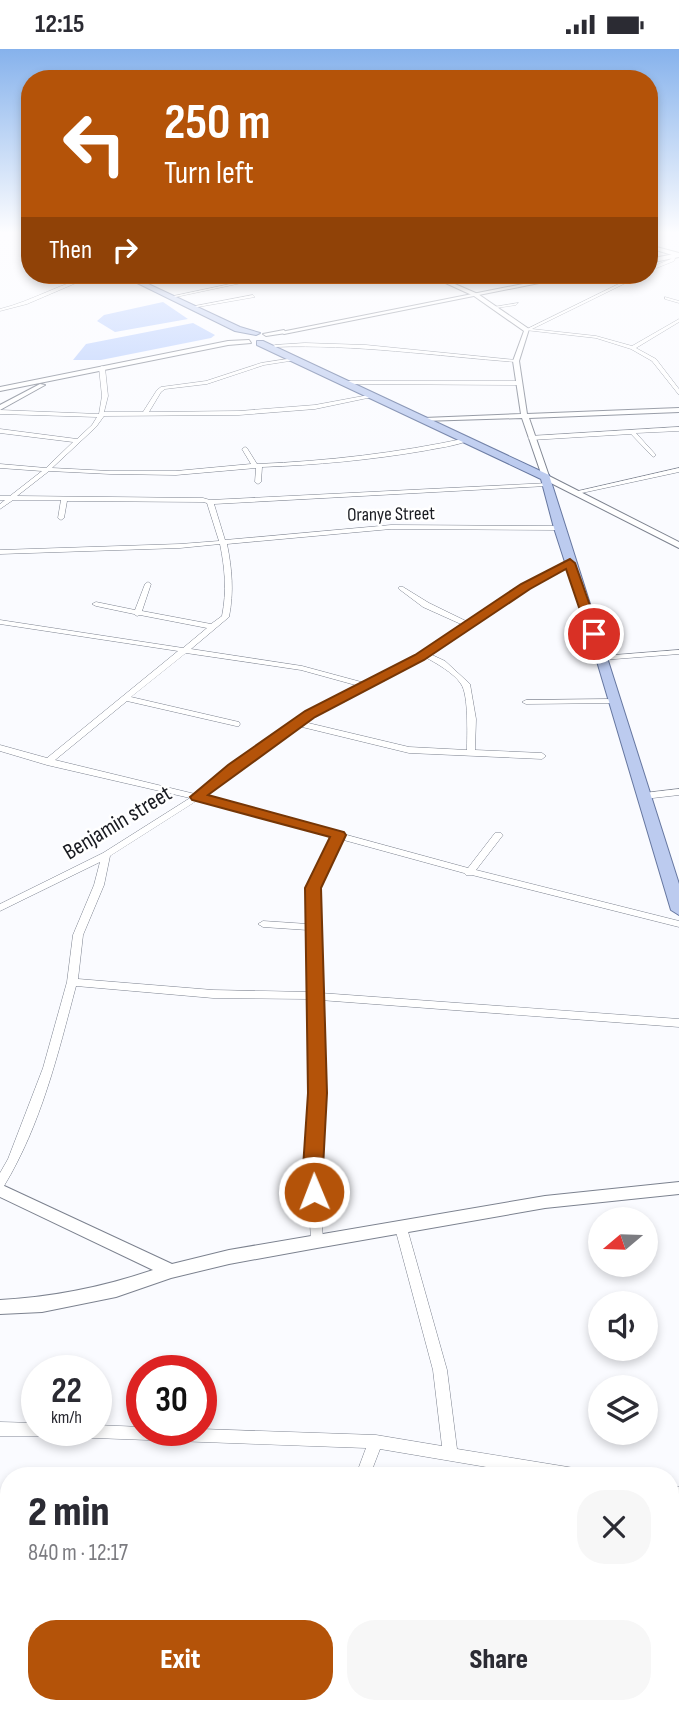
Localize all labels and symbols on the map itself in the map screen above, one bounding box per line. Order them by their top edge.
street label: Oranye Street [347,502,435,527]
pin [564,604,624,664]
street label: Benjamin street [58,779,177,866]
position arrow [277,1155,351,1229]
north arrow [588,1207,658,1277]
speed limit sign: 30 [126,1355,217,1446]

